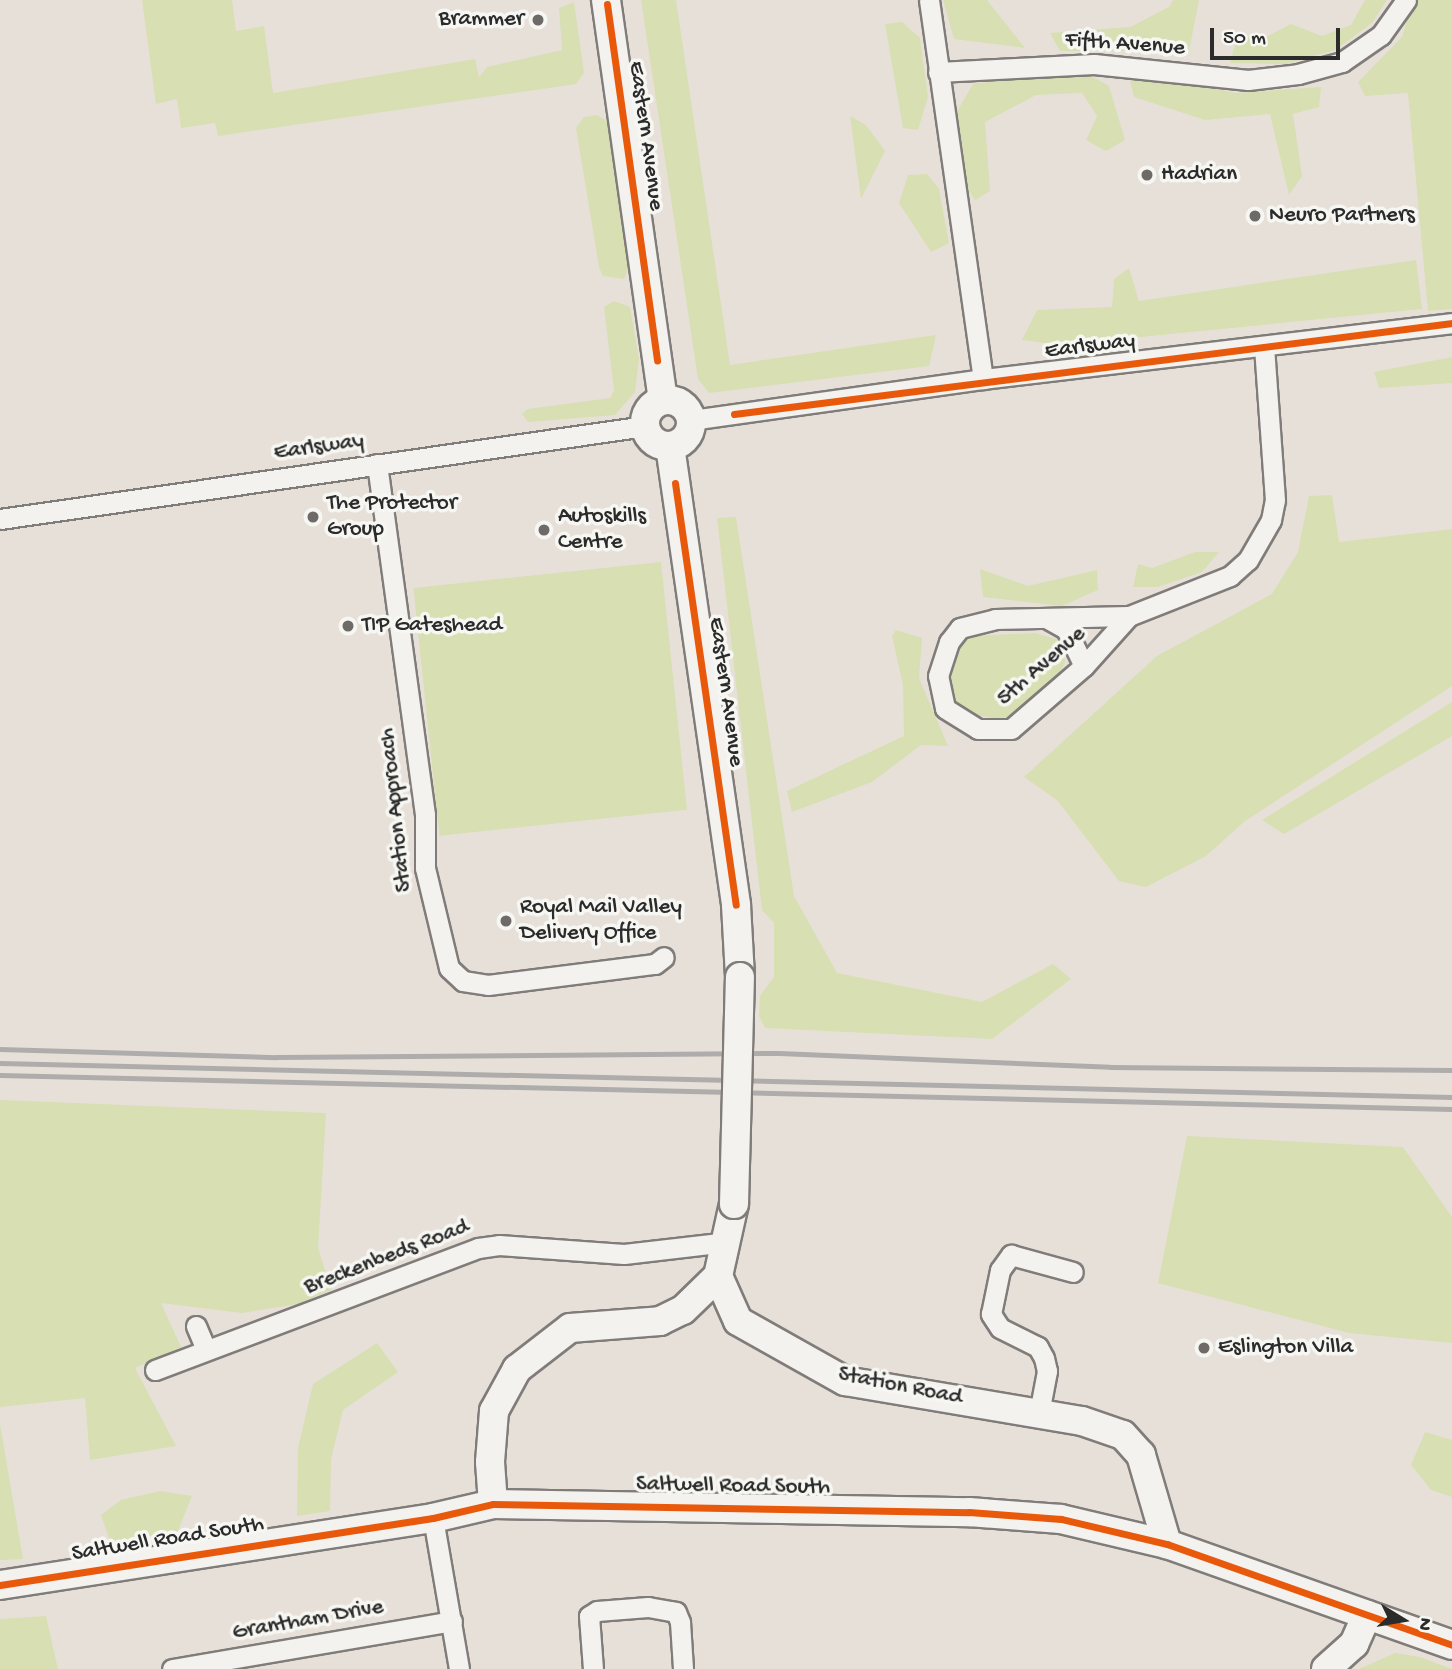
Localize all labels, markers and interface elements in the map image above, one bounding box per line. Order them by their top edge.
place label: Brammer [439,6,524,34]
marker: Brammer [530,12,546,28]
scale bar [1214,14,1344,58]
street label: Fifth Avenue [1064,27,1186,63]
text: 50 m [1223,27,1266,52]
street label: Eastern Avenue [621,60,669,212]
place label: Hadrian [1161,161,1237,189]
marker: Hadrian [1139,167,1155,183]
place label: Neuro Partners [1269,202,1415,230]
marker: Neuro Partners [1247,208,1263,224]
street label: Earlsway [1043,328,1137,366]
street label: Earlsway [272,428,366,468]
place label: The Protector Group [327,490,457,544]
place label: Autoskills Centre [558,503,646,557]
marker: The Protector Group [305,509,321,525]
marker: Autoskills Centre [536,522,552,538]
place label: TIP Gateshead [362,612,502,640]
street label: Eastern Avenue [701,616,749,768]
marker: TIP Gateshead [340,618,356,634]
street label: 5th Avenue [992,621,1092,713]
street label: Station Approach [375,727,419,893]
place label: Royal Mail Valley Delivery Office [520,894,682,948]
marker: Royal Mail Valley Delivery Office [498,913,514,929]
street label: Breckenbeds Road [301,1214,473,1302]
place label: Eslington Villa [1218,1334,1353,1362]
marker: Eslington Villa [1196,1340,1212,1356]
street label: Station Road [836,1361,964,1413]
street label: Saltwell Road South [636,1472,830,1502]
street label: Saltwell Road South [70,1511,266,1569]
north arrow [1368,1585,1438,1655]
street label: Grantham Drive [230,1594,386,1648]
text: N [1412,1616,1437,1632]

